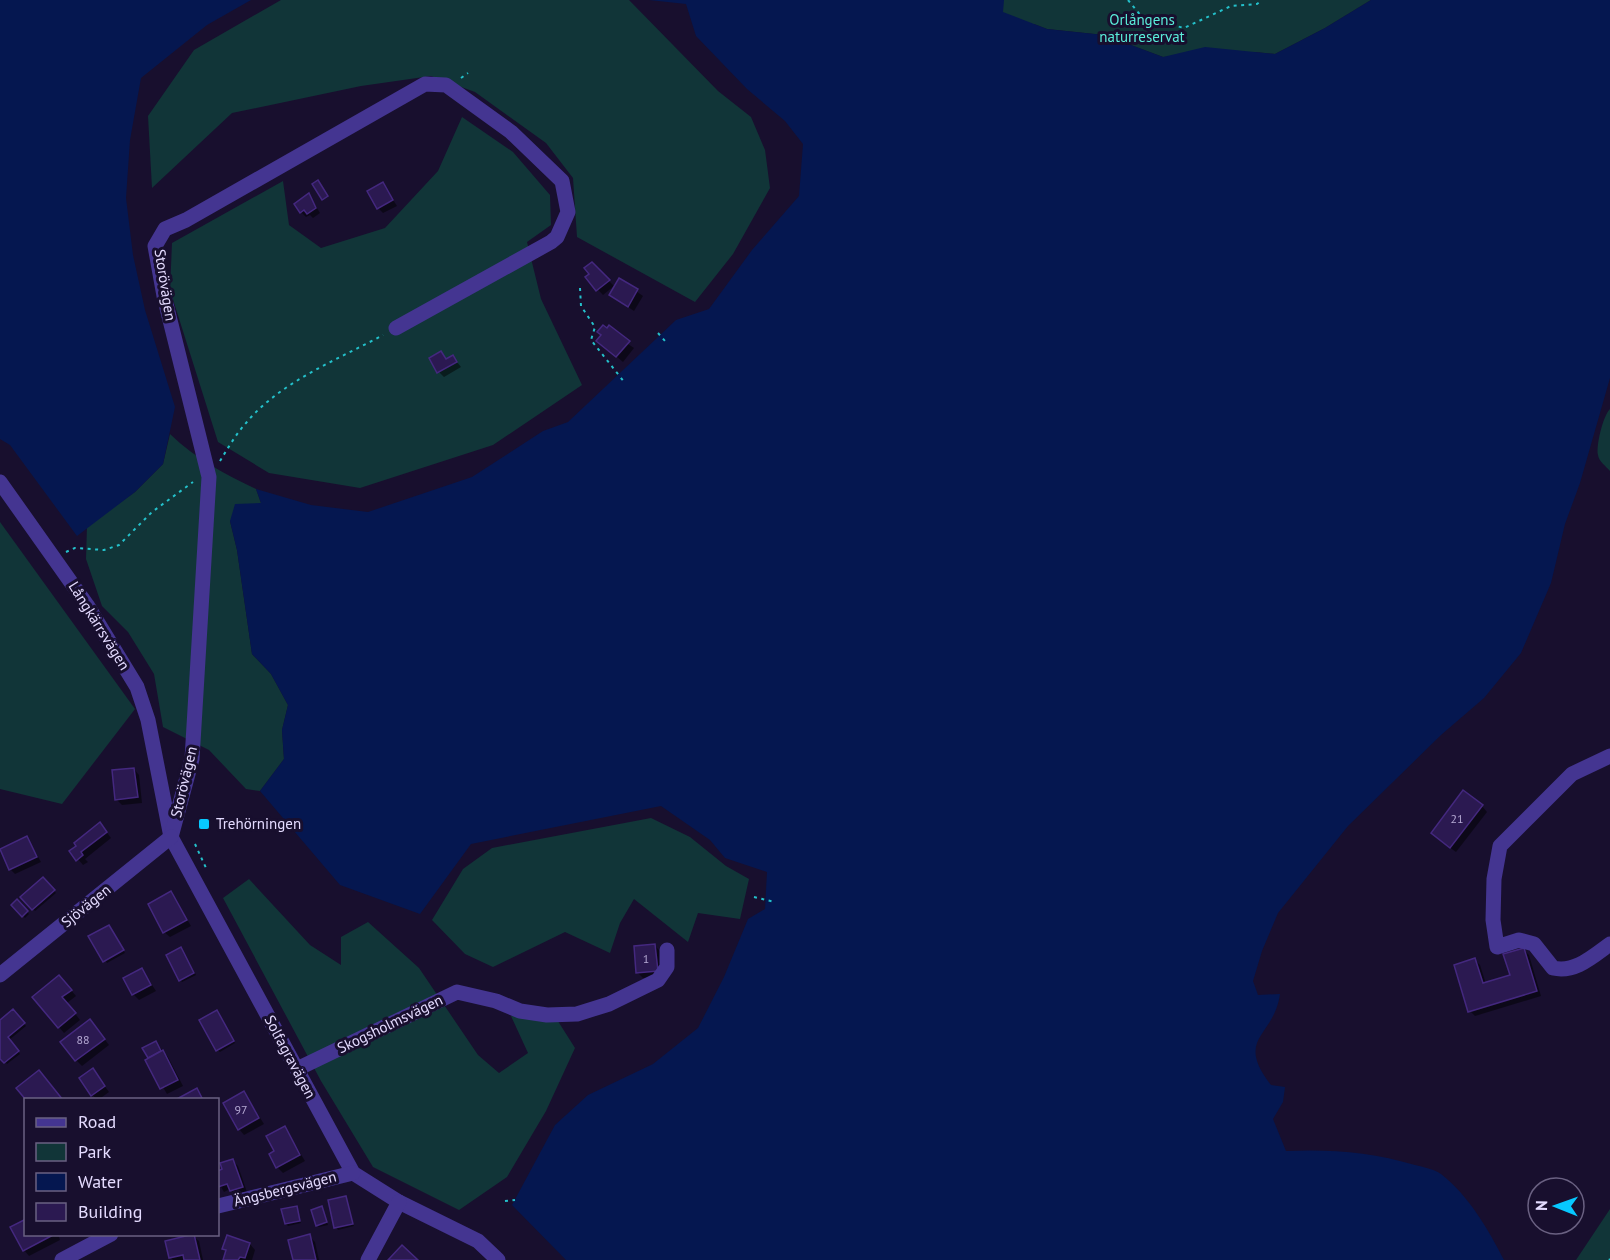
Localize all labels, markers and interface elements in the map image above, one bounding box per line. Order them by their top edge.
park label: Orlångens naturreservat [1099,10,1185,46]
street label: Storövägen [150,248,181,322]
street label: Långkärrsvägen [65,578,134,674]
street label: Storövägen [166,744,201,819]
house number: 21 [1450,811,1464,826]
place label: Trehörningen [216,814,301,833]
marker: Trehörningen [197,817,211,831]
street label: Sjövägen [57,880,114,931]
house number: 1 [643,951,649,966]
street label: Skogsholmsvägen [334,990,446,1057]
street label: Solfagravägen [261,1012,320,1102]
house number: 88 [76,1032,90,1047]
legend [24,1098,219,1236]
house number: 97 [234,1102,248,1117]
text: Road [78,1110,116,1133]
text: Park [78,1140,111,1163]
street label: Ängsbergsvägen [232,1167,338,1210]
text: Water [78,1170,122,1193]
north arrow [1526,1176,1586,1236]
text: Building [78,1200,142,1223]
text: N [1531,1200,1551,1211]

